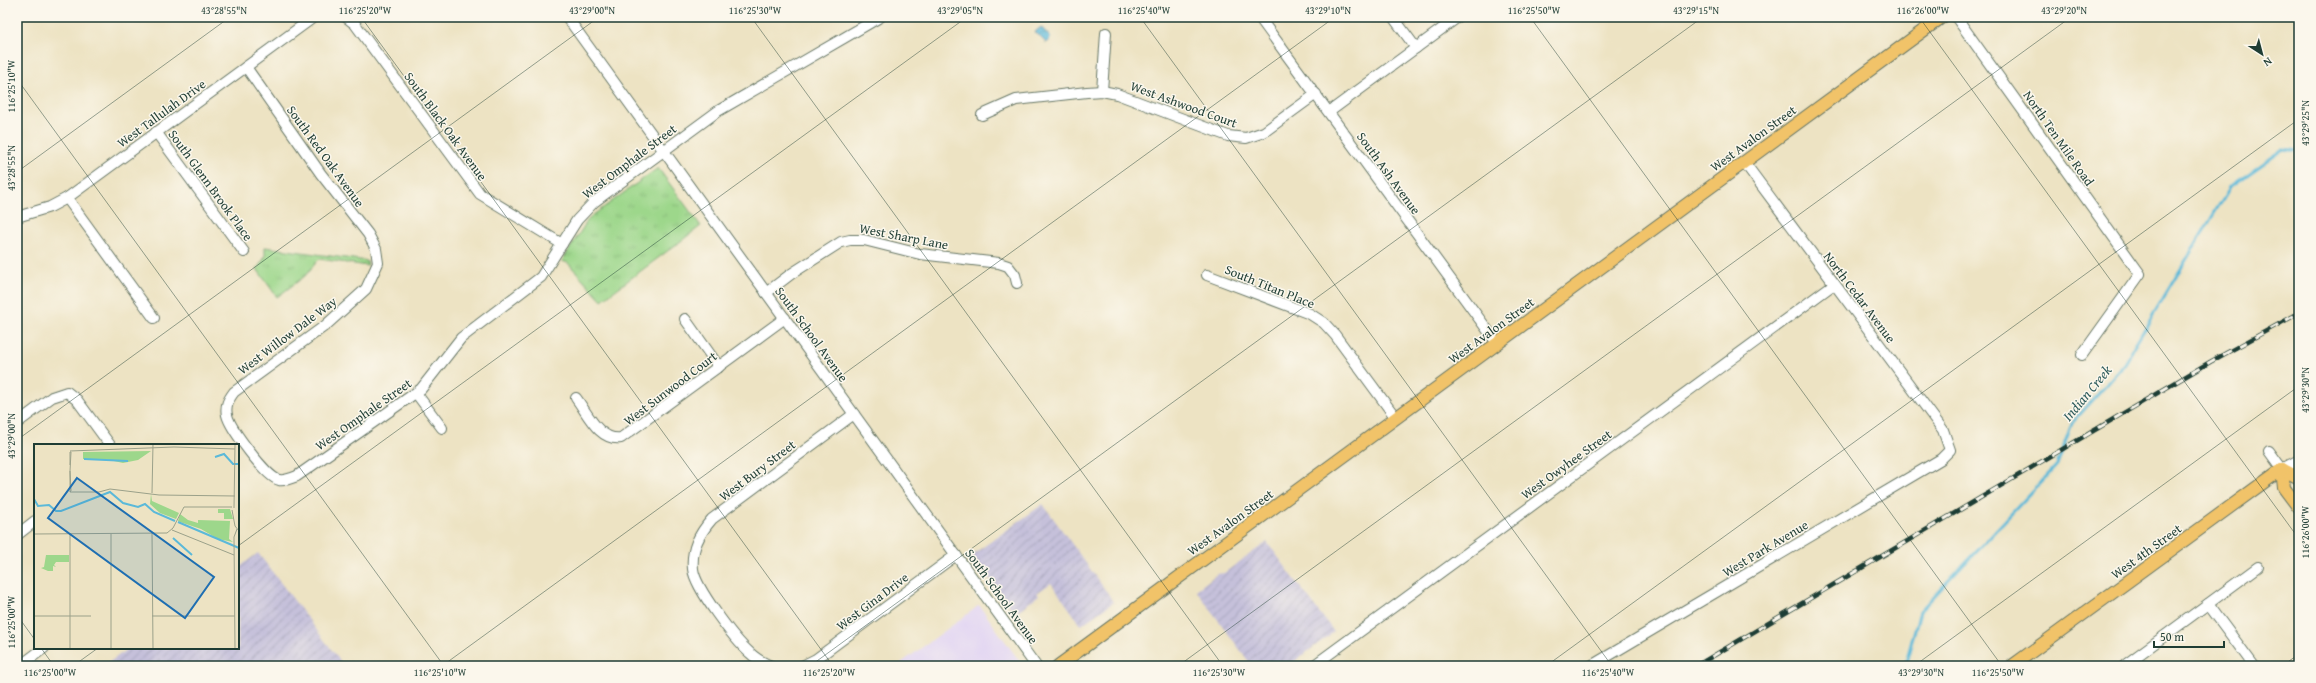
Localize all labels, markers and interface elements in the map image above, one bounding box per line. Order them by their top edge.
text: 43°28'55"N [201,3,247,18]
text: 116°25'20"W [339,3,392,18]
text: 43°29'00"N [569,3,615,18]
text: 116°25'30"W [729,3,782,18]
text: 43°29'05"N [937,3,983,18]
text: 116°25'40"W [1118,3,1171,18]
text: 43°29'10"N [1305,3,1351,18]
text: 116°25'50"W [1508,3,1561,18]
text: 43°29'15"N [1673,3,1719,18]
text: 116°26'00"W [1897,3,1950,18]
text: 43°29'20"N [2041,3,2087,18]
north arrow [2242,34,2282,74]
text: N [2260,53,2276,71]
text: 116°25'10"W [4,59,19,112]
street label: South Black Oak Avenue [400,68,492,185]
street label: West Tallulah Drive [113,75,210,152]
street label: West Ashwood Court [1128,76,1240,133]
street label: North Ten Mile Road [2019,87,2099,190]
street label: West Avalon Street [1706,100,1801,176]
text: 43°29'25"N [2298,100,2313,146]
street label: South Red Oak Avenue [282,102,369,211]
street label: West Omphale Street [578,119,681,203]
street label: South Glenn Brook Place [164,126,258,245]
street label: South Ash Avenue [1352,128,1425,218]
text: 43°28'55"N [4,145,19,191]
street label: West Sharp Lane [858,219,950,254]
street label: North Cedar Avenue [1819,248,1900,347]
street label: South Titan Place [1222,260,1318,313]
street label: South School Avenue [770,283,853,386]
street label: West Willow Dale Way [234,292,341,379]
street label: West Avalon Street [1444,292,1539,368]
street label: West Sunwood Court [620,347,721,430]
water label: Indian Creek [2058,360,2117,425]
text: 43°29'30"N [2298,367,2313,413]
street label: West Omphale Street [311,374,416,455]
text: 43°29'00"N [4,413,19,459]
street label: West Owyhee Street [1517,425,1616,504]
street label: West Bury Street [715,435,800,505]
inset map [34,444,239,649]
street label: West Avalon Street [1183,484,1278,560]
text: 116°26'00"W [2298,505,2313,558]
street label: West Park Avenue [1719,515,1812,582]
street label: West 4th Street [2107,519,2186,584]
street label: South School Avenue [960,545,1043,648]
street label: West Gina Drive [832,568,912,635]
text: 116°25'00"W [4,595,19,648]
scale bar [2154,623,2224,649]
text: 50 m [2160,628,2184,645]
text: 116°25'00"W [24,665,77,680]
text: 116°25'10"W [414,665,467,680]
text: 116°25'20"W [803,665,856,680]
text: 116°25'30"W [1193,665,1246,680]
text: 116°25'40"W [1582,665,1635,680]
text: 43°29'30"N [1898,665,1944,680]
text: 116°25'50"W [1972,665,2025,680]

